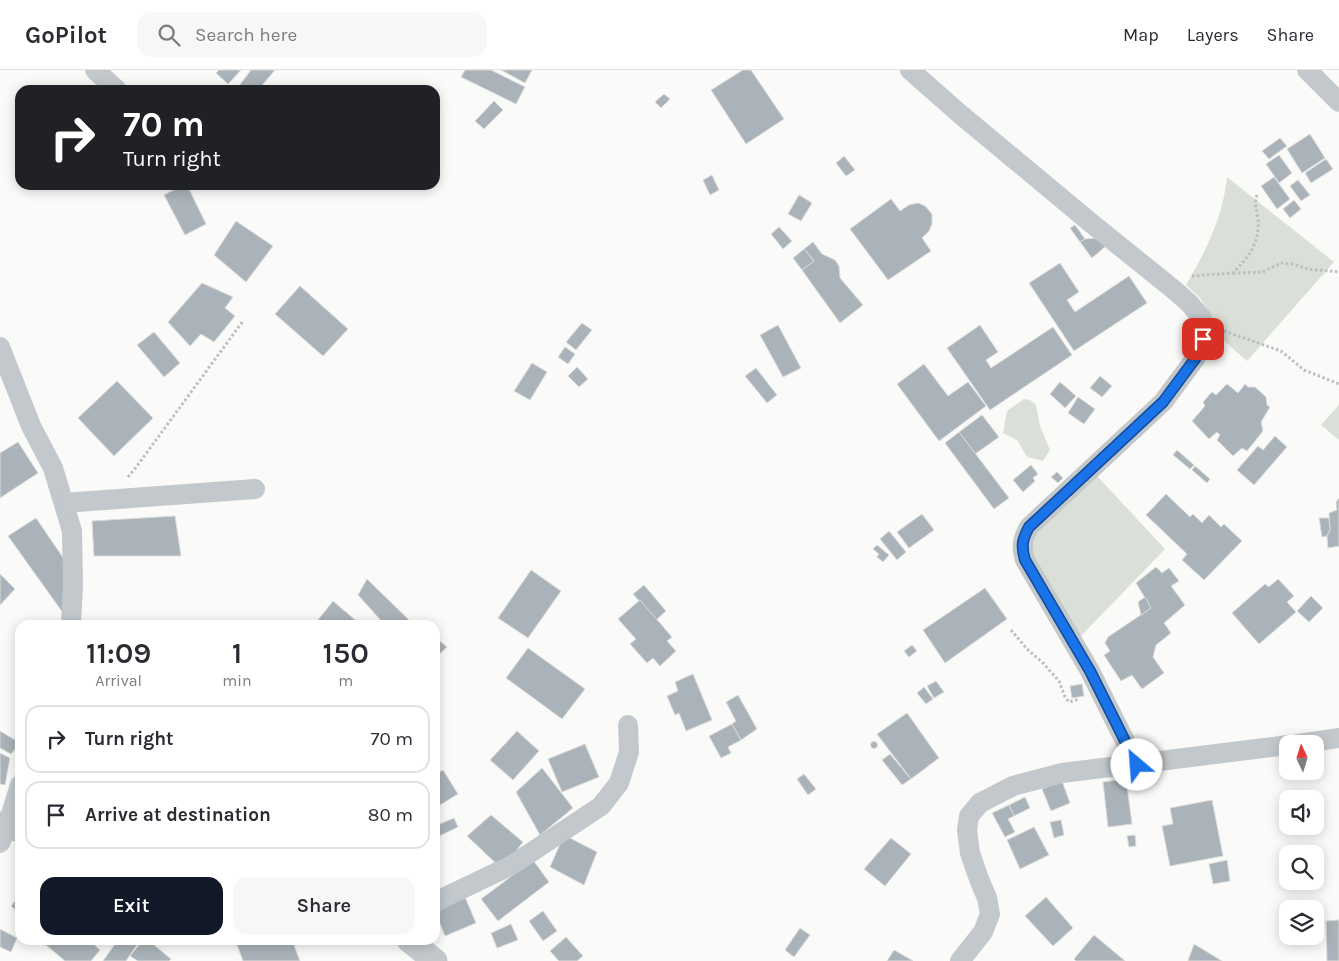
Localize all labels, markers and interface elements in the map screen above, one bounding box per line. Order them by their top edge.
search box [137,12,487,57]
text: GoPilot [25,21,107,49]
icon: search [155,21,183,49]
text: Search here [195,24,297,46]
text: Map [1123,24,1159,46]
text: Layers [1187,24,1239,46]
text: Share [1267,24,1314,46]
text: 70 m [123,104,205,145]
icon: right [40,105,105,170]
text: Turn right [123,146,221,172]
pin [1182,318,1224,360]
icon: arrive [1189,325,1217,353]
text: 11:09 [86,635,151,671]
text: 1 [232,635,242,671]
text: 150 [323,635,369,671]
text: Arrival [95,671,142,690]
text: min [222,671,252,690]
text: m [338,671,353,690]
icon: right [42,725,70,753]
text: Turn right [85,728,174,750]
text: 70 m [371,728,413,750]
north arrow [1279,735,1324,780]
map controls [1279,735,1324,945]
position arrow [1110,738,1162,790]
button: sound [1279,790,1324,835]
icon: arrive [42,801,70,829]
text: Arrive at destination [85,804,271,826]
text: 80 m [368,804,413,826]
button: search [1279,845,1324,890]
button: Exit [40,877,223,935]
button: Share [233,877,415,935]
button: layers [1279,900,1324,945]

